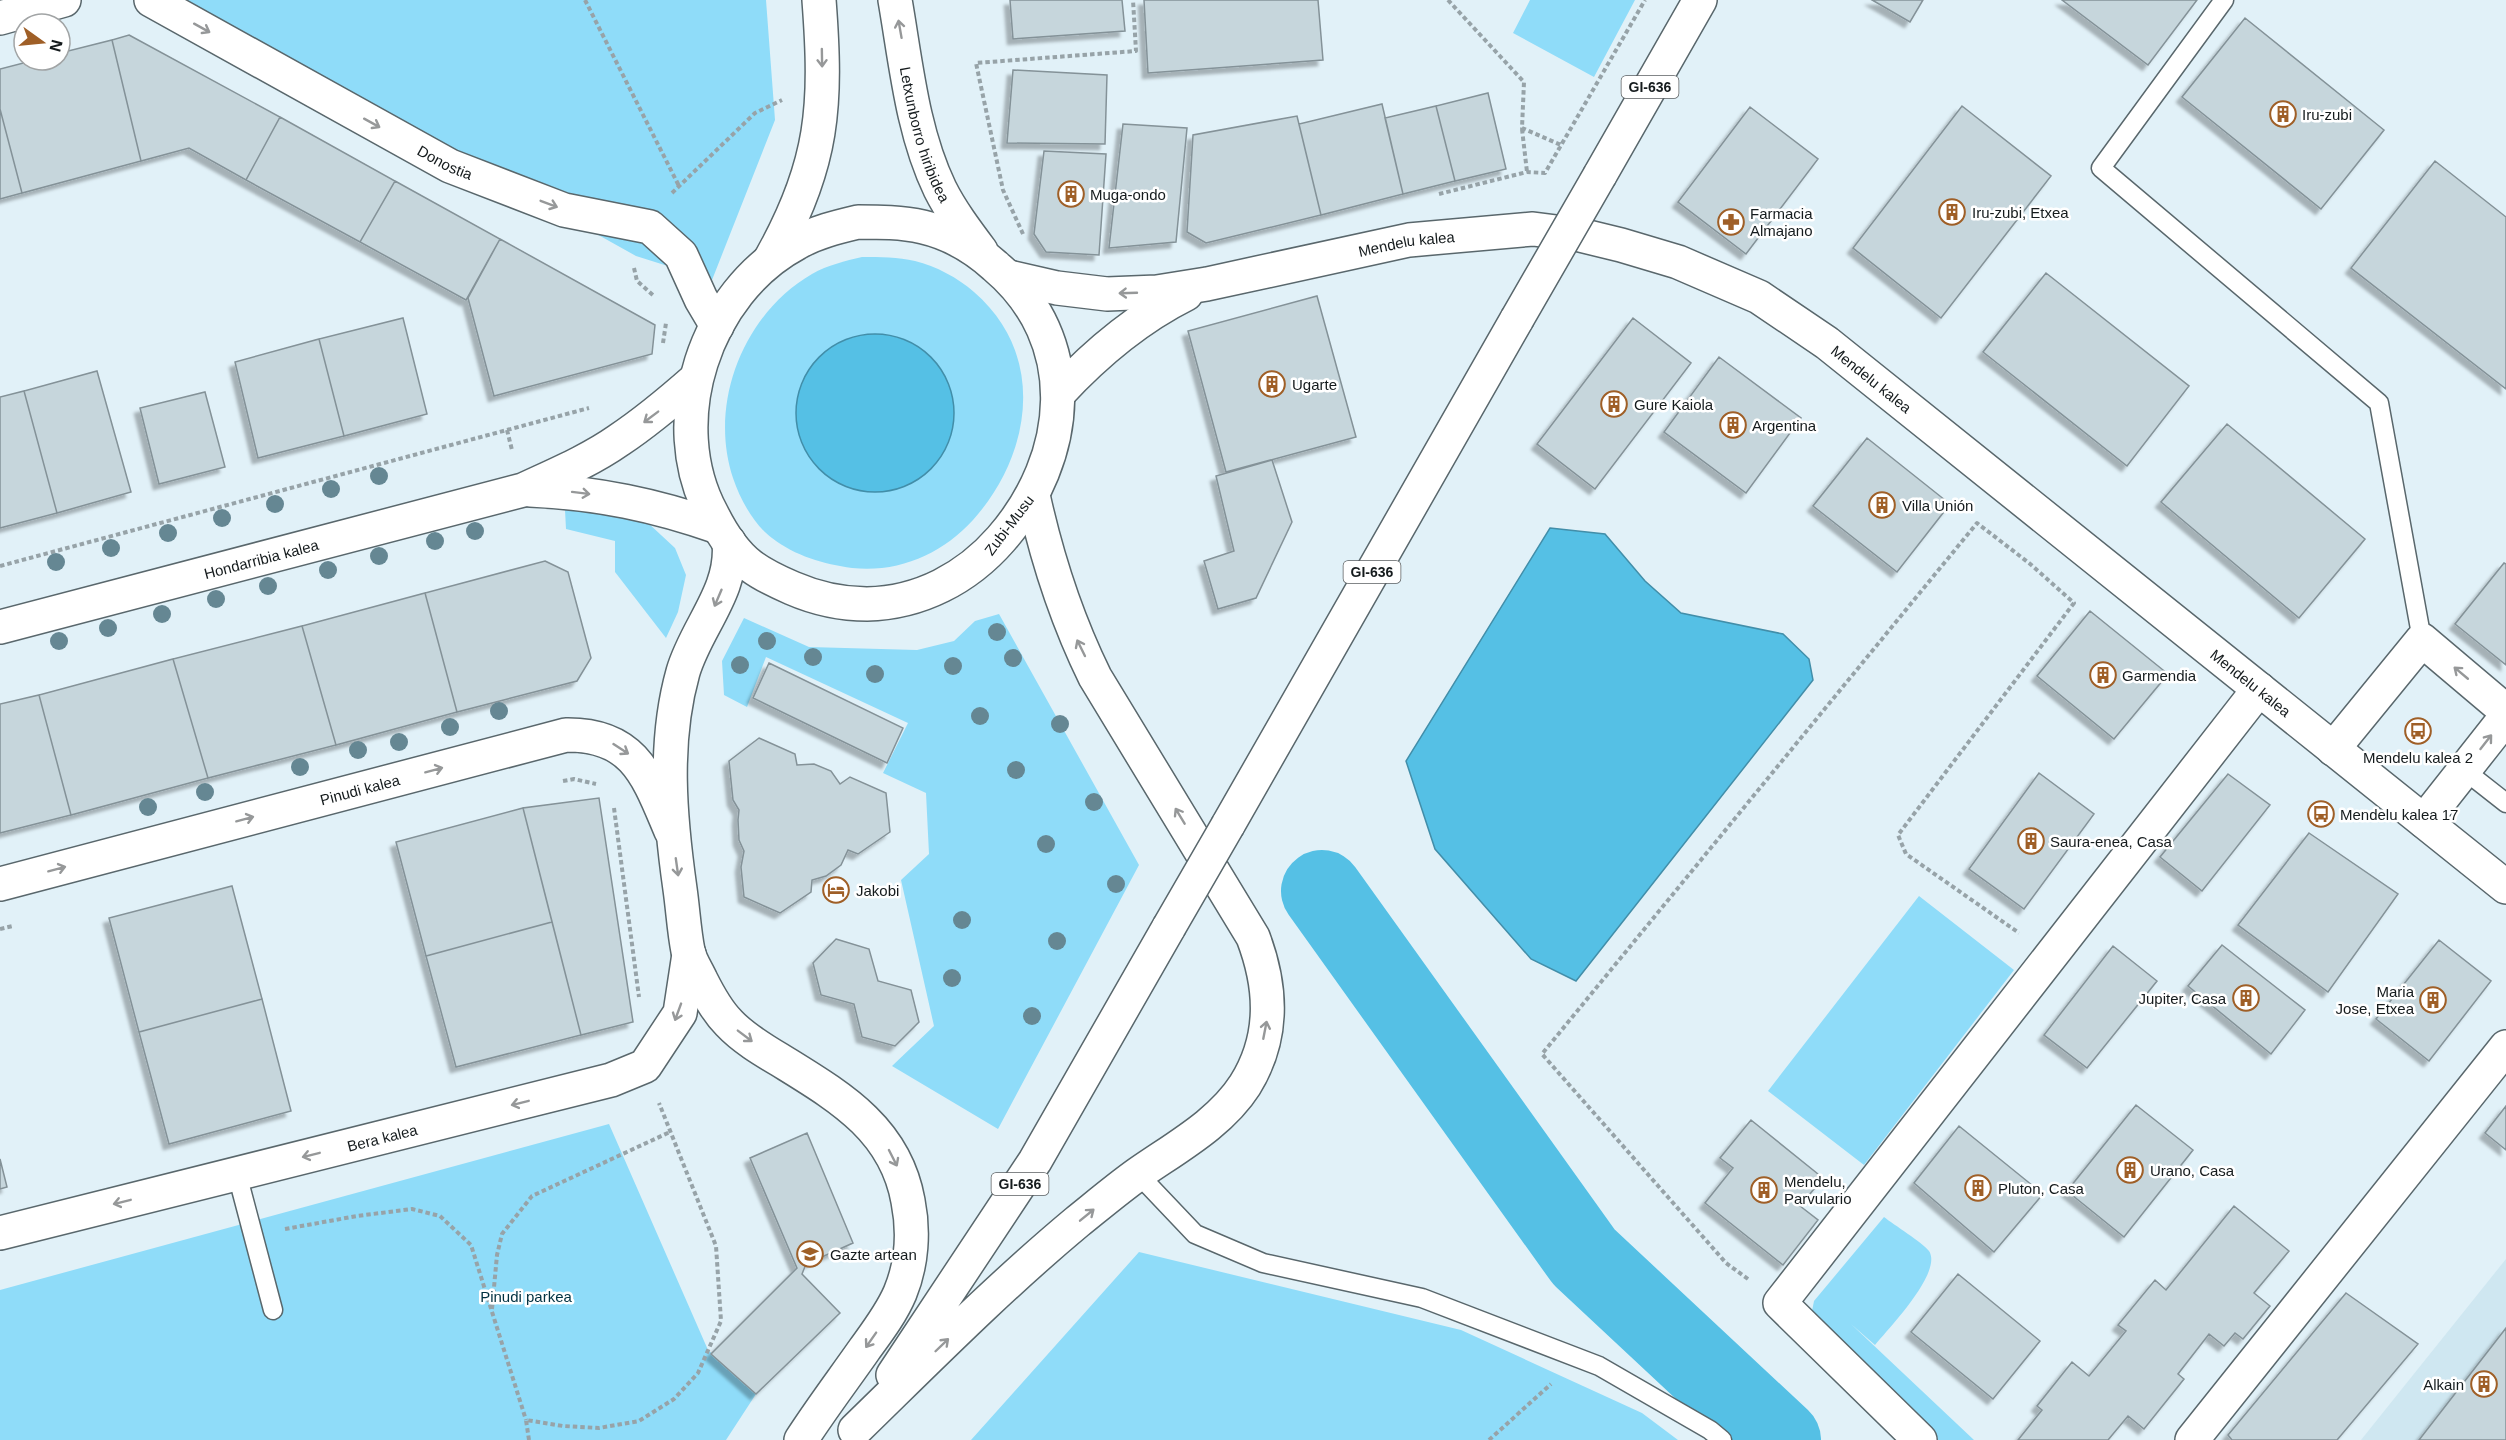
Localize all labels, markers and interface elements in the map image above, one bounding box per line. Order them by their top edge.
north arrow [12,12,72,72]
one-way arrow [894,19,905,39]
one-way arrow [193,22,210,34]
text: N [46,38,66,54]
one-way arrow [817,48,828,68]
street label: Letxunborro hiribidea [897,65,954,206]
road number: GI-636 [1622,76,1678,98]
building icon: Iru-zubi [2268,99,2298,129]
place label: Iru-zubi [2302,106,2352,123]
one-way arrow [363,117,380,129]
street label: Donostia [415,141,476,183]
building icon: Muga-ondo [1056,179,1086,209]
place label: Muga-ondo [1090,186,1166,203]
building icon: Iru-zubi, Etxea [1937,197,1967,227]
one-way arrow [539,200,558,211]
place label: Iru-zubi, Etxea [1972,204,2069,221]
place label: Farmacia Almajano [1750,205,1813,239]
pharmacy icon: Farmacia Almajano [1716,207,1746,237]
street label: Mendelu kalea [1357,227,1456,259]
one-way arrow [1118,287,1138,299]
street label: Mendelu kalea [1828,342,1915,416]
building icon: Ugarte [1257,369,1287,399]
place label: Ugarte [1292,376,1337,393]
building icon: Gure Kaiola [1599,389,1629,419]
place label: Gure Kaiola [1634,396,1714,413]
one-way arrow [643,410,659,423]
building icon: Argentina [1718,410,1748,440]
place label: Argentina [1752,417,1817,434]
one-way arrow [571,488,590,499]
building icon: Villa Unión [1867,490,1897,520]
street label: Zubi-Musu [981,492,1037,558]
place label: Villa Unión [1902,497,1973,514]
street label: Hondarribia kalea [202,535,321,582]
road number: GI-636 [1344,561,1400,583]
one-way arrow [712,588,723,607]
one-way arrow [1075,640,1087,657]
street label: Mendelu kalea [2207,645,2295,720]
building icon: Garmendia [2088,660,2118,690]
one-way arrow [2454,666,2469,680]
place label: Garmendia [2122,667,2197,684]
bus stop icon: Mendelu kalea 2 [2403,716,2433,746]
one-way arrow [2480,734,2493,750]
one-way arrow [612,743,629,755]
place label: Mendelu kalea 2 [2363,749,2473,766]
one-way arrow [424,764,443,775]
street label: Pinudi kalea [318,771,402,808]
bus stop icon: Mendelu kalea 17 [2306,799,2336,829]
place label: Mendelu kalea 17 [2340,806,2458,823]
one-way arrow [1173,808,1185,825]
one-way arrow [235,813,254,825]
building icon: Saura-enea, Casa [2016,826,2046,856]
place label: Saura-enea, Casa [2050,833,2172,850]
one-way arrow [671,857,682,877]
one-way arrow [47,863,66,874]
hotel icon: Jakobi [821,875,851,905]
place label: Jakobi [856,882,899,899]
building icon: Jupiter, Casa [2231,983,2261,1013]
place label: Maria Jose, Etxea [2336,983,2415,1017]
building icon: Maria Jose, Etxea [2418,985,2448,1015]
place label: Jupiter, Casa [2138,990,2227,1007]
one-way arrow [672,1002,683,1020]
one-way arrow [1260,1021,1271,1040]
one-way arrow [737,1029,753,1042]
one-way arrow [511,1097,530,1109]
street label: Bera kalea [345,1120,420,1154]
one-way arrow [888,1149,899,1167]
one-way arrow [302,1150,321,1162]
building icon: Urano, Casa [2115,1155,2145,1185]
place label: Urano, Casa [2150,1162,2235,1179]
road number: GI-636 [992,1173,1048,1195]
place label: Mendelu, Parvulario [1784,1173,1852,1207]
building icon: Pluton, Casa [1963,1173,1993,1203]
building icon: Mendelu, Parvulario [1749,1175,1779,1205]
place label: Pluton, Casa [1998,1180,2085,1197]
one-way arrow [112,1197,131,1209]
one-way arrow [1078,1208,1094,1221]
school or university icon: Gazte artean [795,1239,825,1269]
place label: Gazte artean [830,1246,917,1263]
park label: Pinudi parkea [480,1288,573,1305]
one-way arrow [865,1332,877,1348]
one-way arrow [935,1338,950,1353]
building icon: Alkain [2469,1369,2499,1399]
place label: Alkain [2423,1376,2464,1393]

